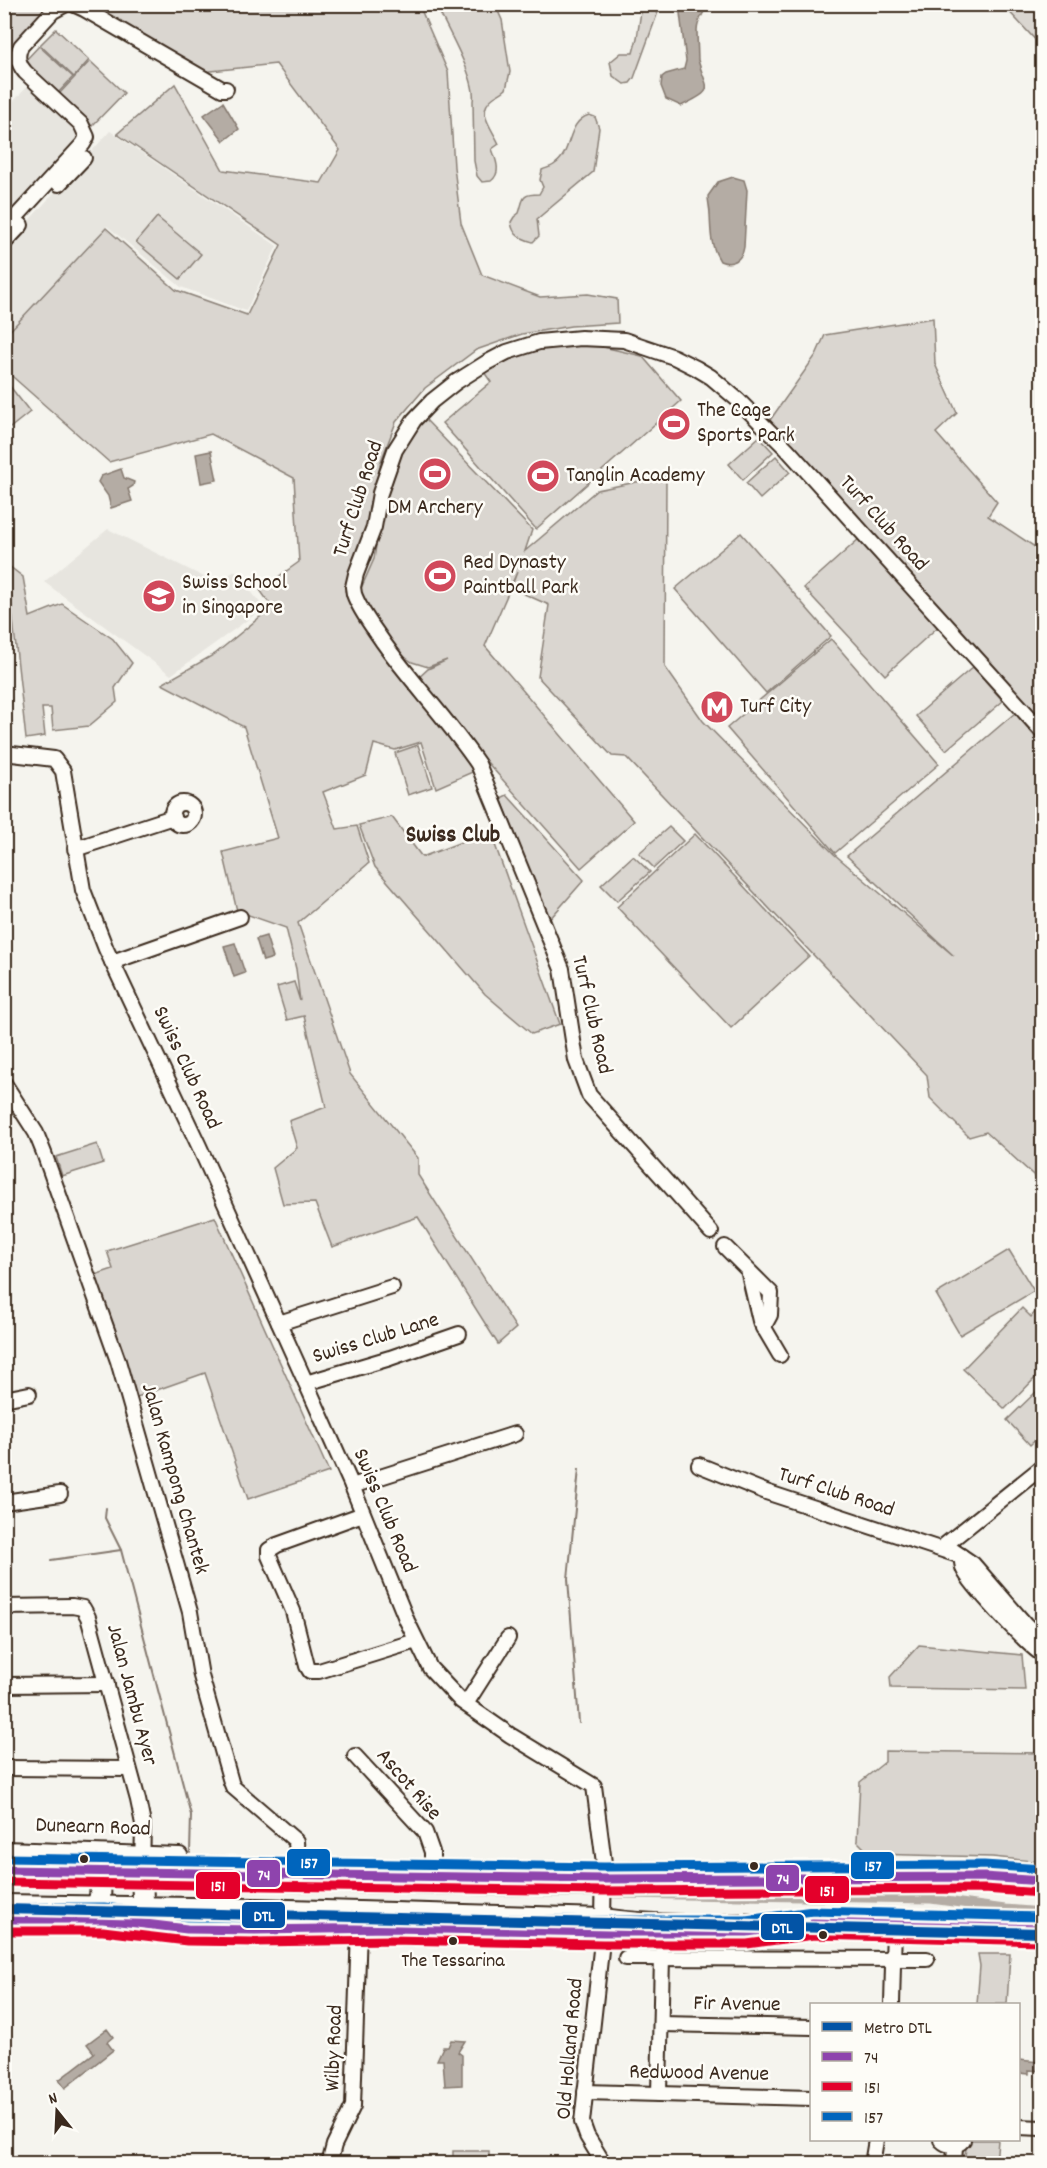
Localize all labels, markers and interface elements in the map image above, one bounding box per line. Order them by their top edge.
place label: The Cage Sports Park [697,396,795,452]
sports icon: The Cage Sports Park [656,406,692,442]
street label: Turf Club Road [326,437,392,561]
sports icon: DM Archery [417,456,453,492]
sports icon: Tanglin Academy [525,458,561,494]
place label: Tanglin Academy [566,461,706,492]
street label: Turf Club Road [831,469,935,579]
place label: DM Archery [387,493,484,524]
place label: Red Dynasty Paintball Park [463,548,578,604]
sports icon: Red Dynasty Paintball Park [422,558,458,594]
place label: Swiss School in Singapore [182,568,287,624]
school or university icon: Swiss School in Singapore [141,578,177,614]
metro station icon: Turf City [699,689,735,725]
place label: Turf City [740,692,812,723]
district label: Swiss Club [406,819,500,853]
street label: Turf Club Road [562,953,620,1077]
street label: Swiss Club Road [144,1001,228,1135]
street label: Swiss Club Lane [309,1305,443,1373]
street label: Jalan Kampong Chantek [132,1380,216,1578]
street label: Swiss Club Road [344,1444,424,1578]
street label: Turf Club Road [774,1460,898,1526]
street label: Jalan Jambu Ayer [97,1621,165,1770]
street label: Ascot Rise [368,1742,448,1828]
street label: Dunearn Road [35,1810,151,1846]
line badge: 157 [286,1848,331,1877]
line badge: 157 [850,1851,895,1880]
unlabelled marker [78,1853,90,1865]
text: 157 [300,1853,318,1876]
text: 157 [864,1856,882,1879]
line badge: 74 [246,1859,281,1888]
unlabelled marker [748,1860,760,1872]
line badge: 74 [765,1864,800,1892]
text: 74 [258,1865,270,1888]
text: 74 [777,1869,789,1892]
line badge: 151 [195,1871,241,1900]
line badge: 151 [804,1875,850,1904]
text: 151 [211,1876,225,1899]
text: 151 [820,1881,834,1904]
line badge: DTL [241,1901,286,1929]
text: DTL [253,1906,275,1929]
line badge: DTL [760,1913,805,1941]
text: DTL [771,1918,793,1941]
unlabelled marker [817,1929,829,1941]
marker: The Tessarina [447,1935,459,1947]
place label: The Tessarina [401,1948,505,1976]
street label: Old Holland Road [549,1977,593,2121]
street label: Fir Avenue [693,1989,781,2021]
legend [810,2003,1020,2141]
street label: Wilby Road [318,2004,352,2092]
text: Metro DTL [864,2017,932,2042]
text: 74 [864,2047,878,2072]
street label: Redwood Avenue [629,2057,769,2091]
text: 151 [864,2077,880,2102]
north arrow [27,2081,87,2141]
text: N [46,2087,61,2111]
text: 157 [864,2107,883,2132]

